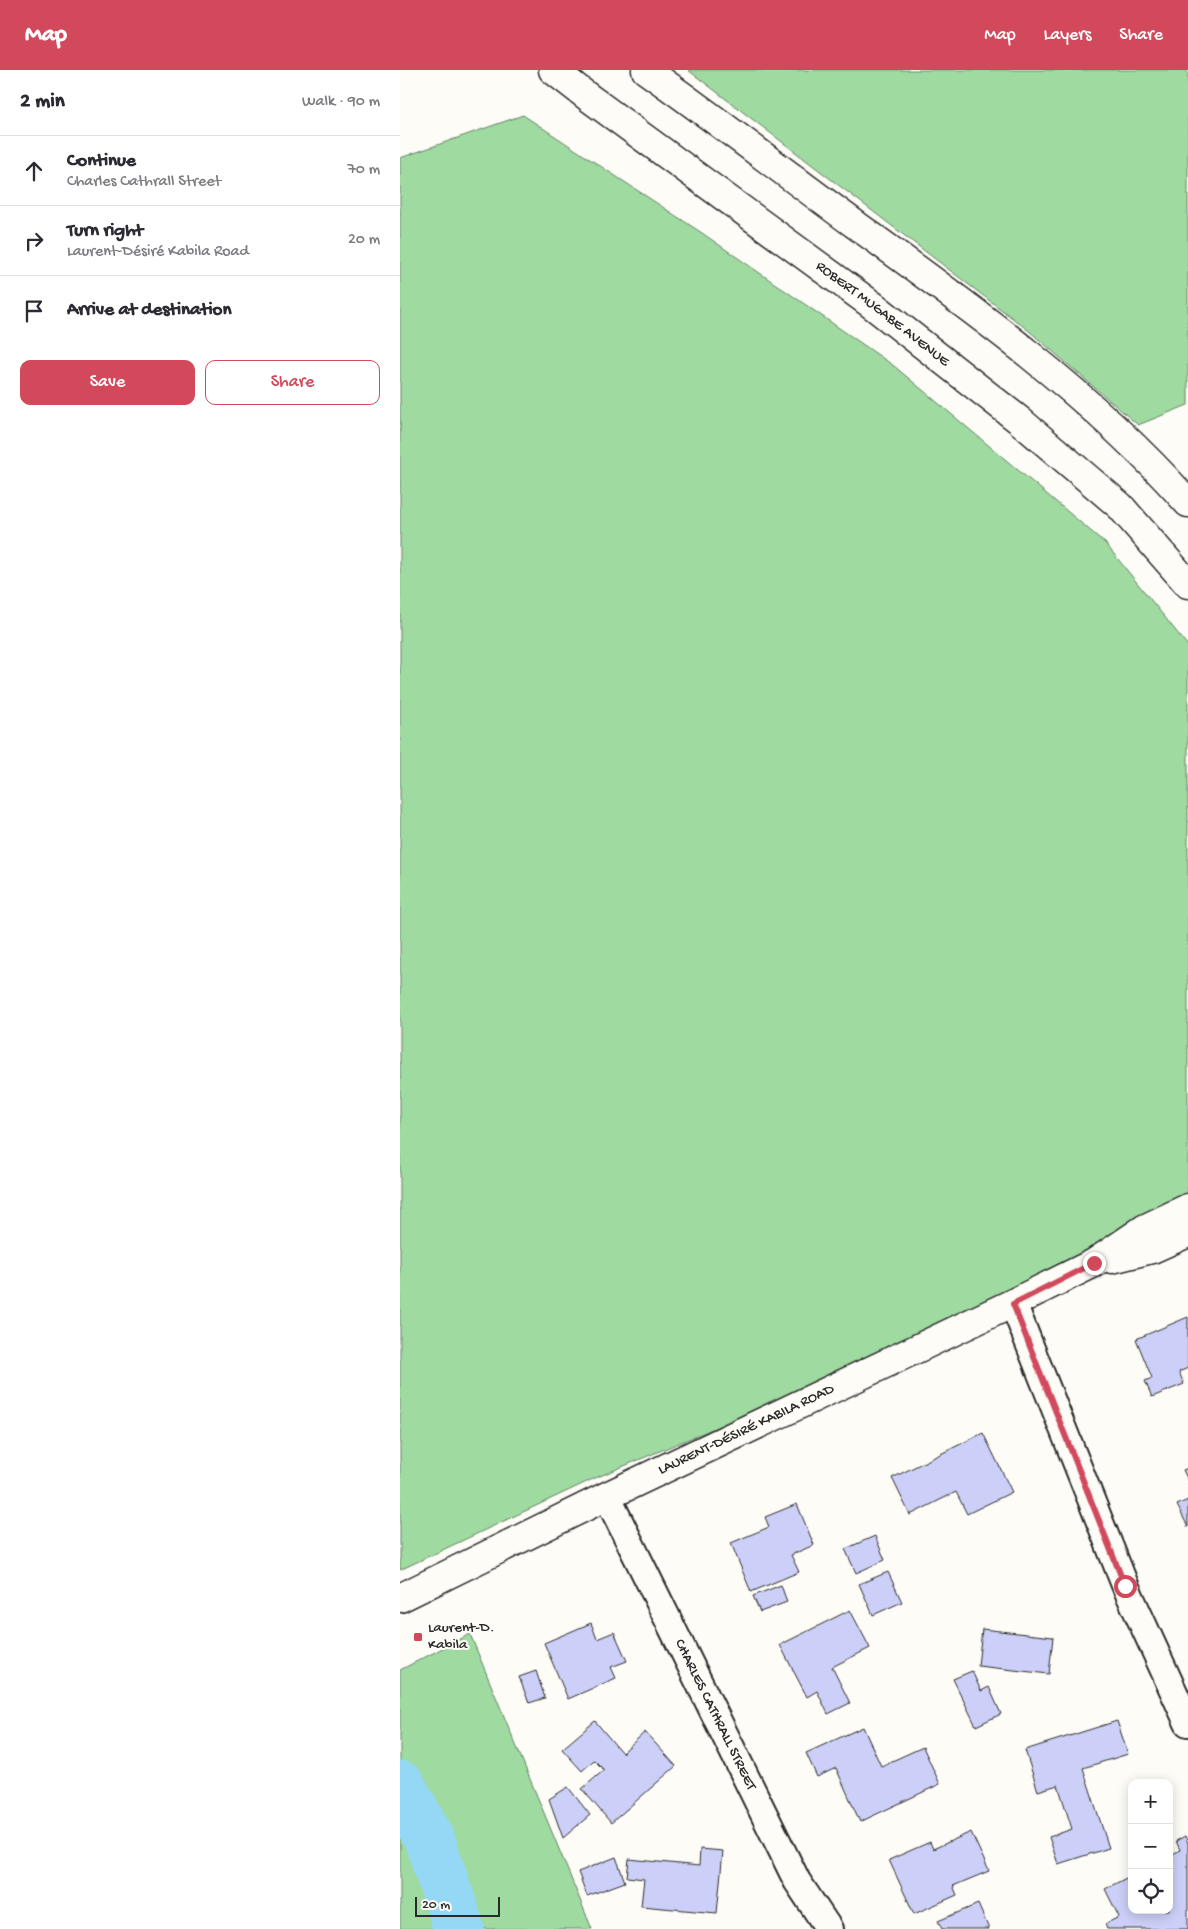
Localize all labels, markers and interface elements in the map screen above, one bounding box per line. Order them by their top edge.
text: Map [25,21,67,50]
text: Map [984,25,1016,46]
text: Layers [1044,25,1091,46]
text: Share [1119,25,1163,46]
text: 2 min [20,90,65,115]
text: Walk · 90 m [302,93,380,112]
text: Continue [67,150,136,173]
icon: ahead [20,157,48,185]
text: 70 m [347,161,380,180]
text: Charles Cathrall Street [67,173,221,192]
text: Turn right [67,220,143,243]
icon: right [20,227,48,255]
text: 20 m [348,231,380,250]
text: Laurent-Désiré Kabila Road [67,243,249,262]
street label: ROBERT MUGABE AVENUE [812,257,953,371]
icon: arrive [20,297,48,325]
text: Arrive at destination [67,299,231,322]
button: Save [20,360,195,405]
button: Share [205,360,380,405]
route end [1083,1252,1106,1275]
street label: LAURENT-DÉSIRÉ KABILA ROAD [655,1380,837,1479]
route start [1114,1575,1137,1598]
place label: Laurent-D. Kabila [428,1619,494,1654]
marker: Laurent-D. Kabila [412,1631,424,1643]
street label: CHARLES CATHRALL STREET [670,1636,760,1795]
map controls [1128,1779,1173,1914]
button: + [1128,1779,1173,1824]
button: − [1128,1824,1173,1869]
button: locate [1128,1869,1173,1914]
scale bar [415,1894,500,1917]
text: 20 m [422,1897,450,1914]

